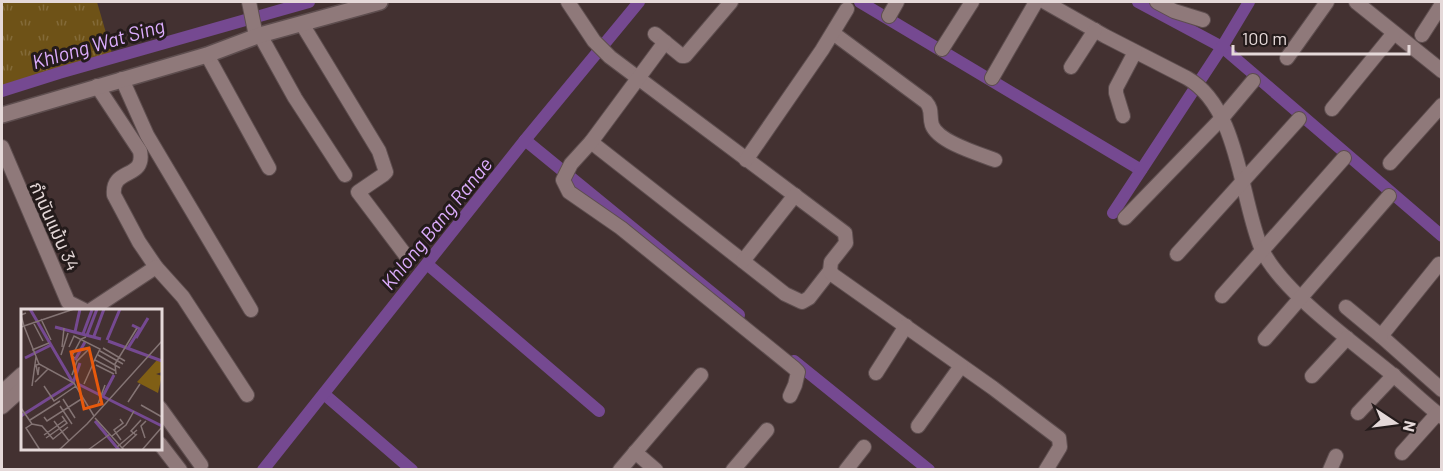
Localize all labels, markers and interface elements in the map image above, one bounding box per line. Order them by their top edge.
water label: Khlong Wat Sing [29,13,167,73]
scale bar [1233,18,1408,56]
text: 100 m [1242,27,1287,49]
water label: Khlong Bang Ranae [375,152,497,294]
street label: กำนันแม้น 34 [26,178,84,274]
inset map [21,309,162,450]
north arrow [1365,393,1425,453]
text: N [1400,419,1421,434]

